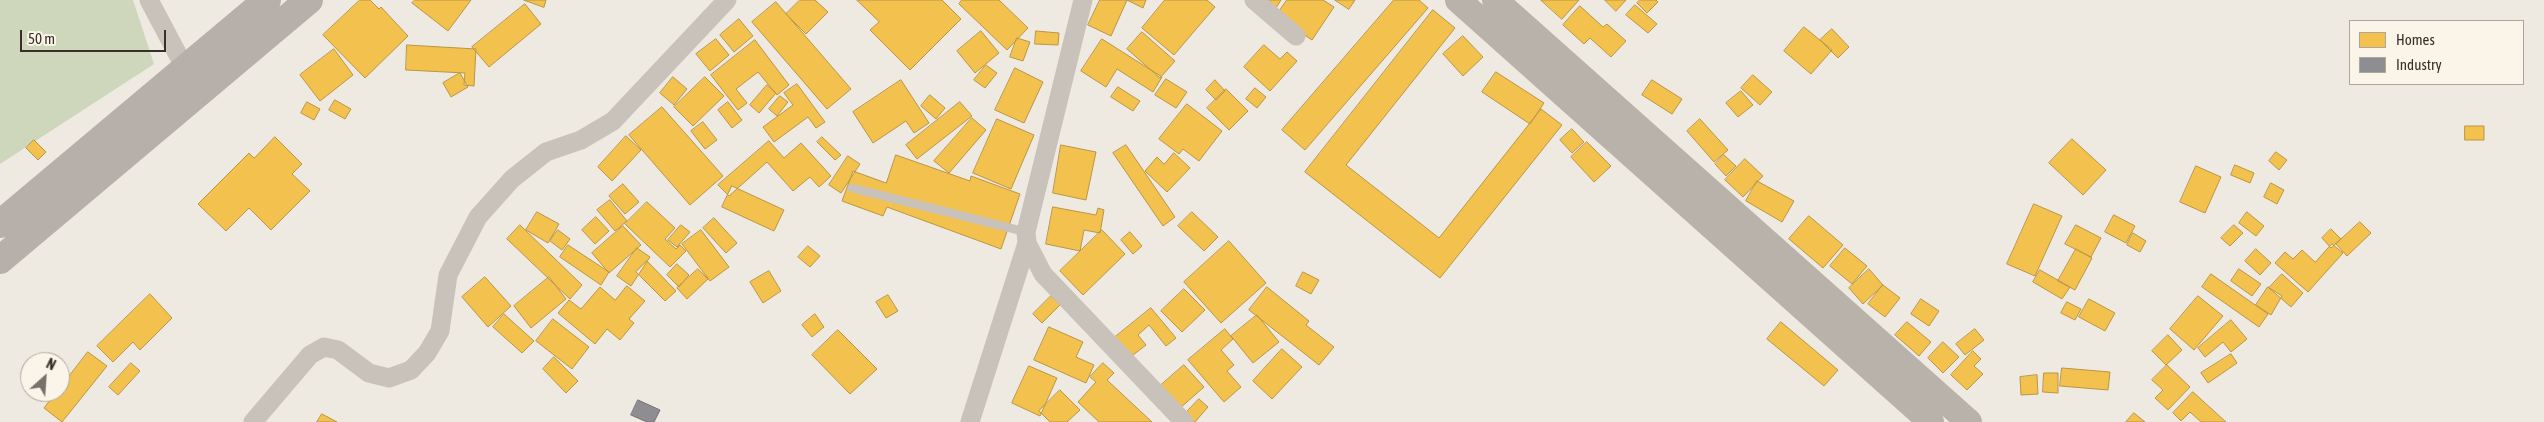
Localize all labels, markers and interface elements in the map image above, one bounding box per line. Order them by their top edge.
scale bar [22,20,169,52]
legend [2349,20,2524,85]
text: 50 m [28,30,55,47]
text: Homes [2396,31,2435,48]
text: Industry [2396,56,2442,73]
north arrow [20,352,70,402]
text: N [44,355,58,373]

